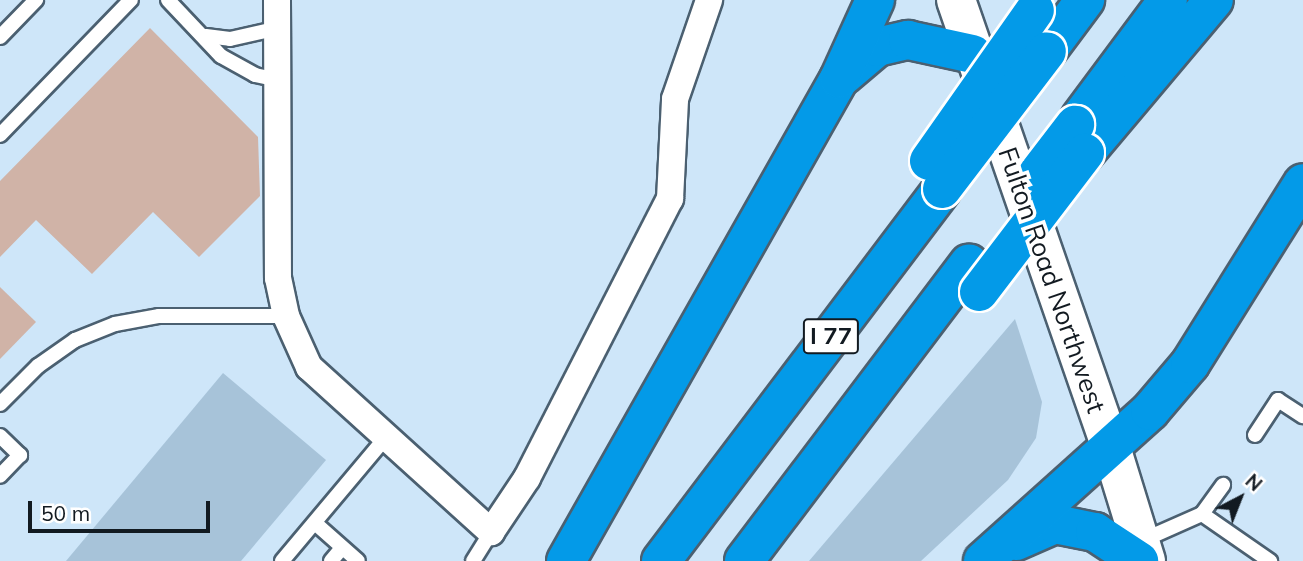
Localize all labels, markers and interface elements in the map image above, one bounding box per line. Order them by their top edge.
street label: Fulton Road Northwest [992,143,1112,417]
road number: I 77 [801,316,861,356]
north arrow [1205,463,1275,533]
text: N [1241,469,1267,496]
scale bar [32,488,214,532]
text: 50 m [41,500,90,526]

